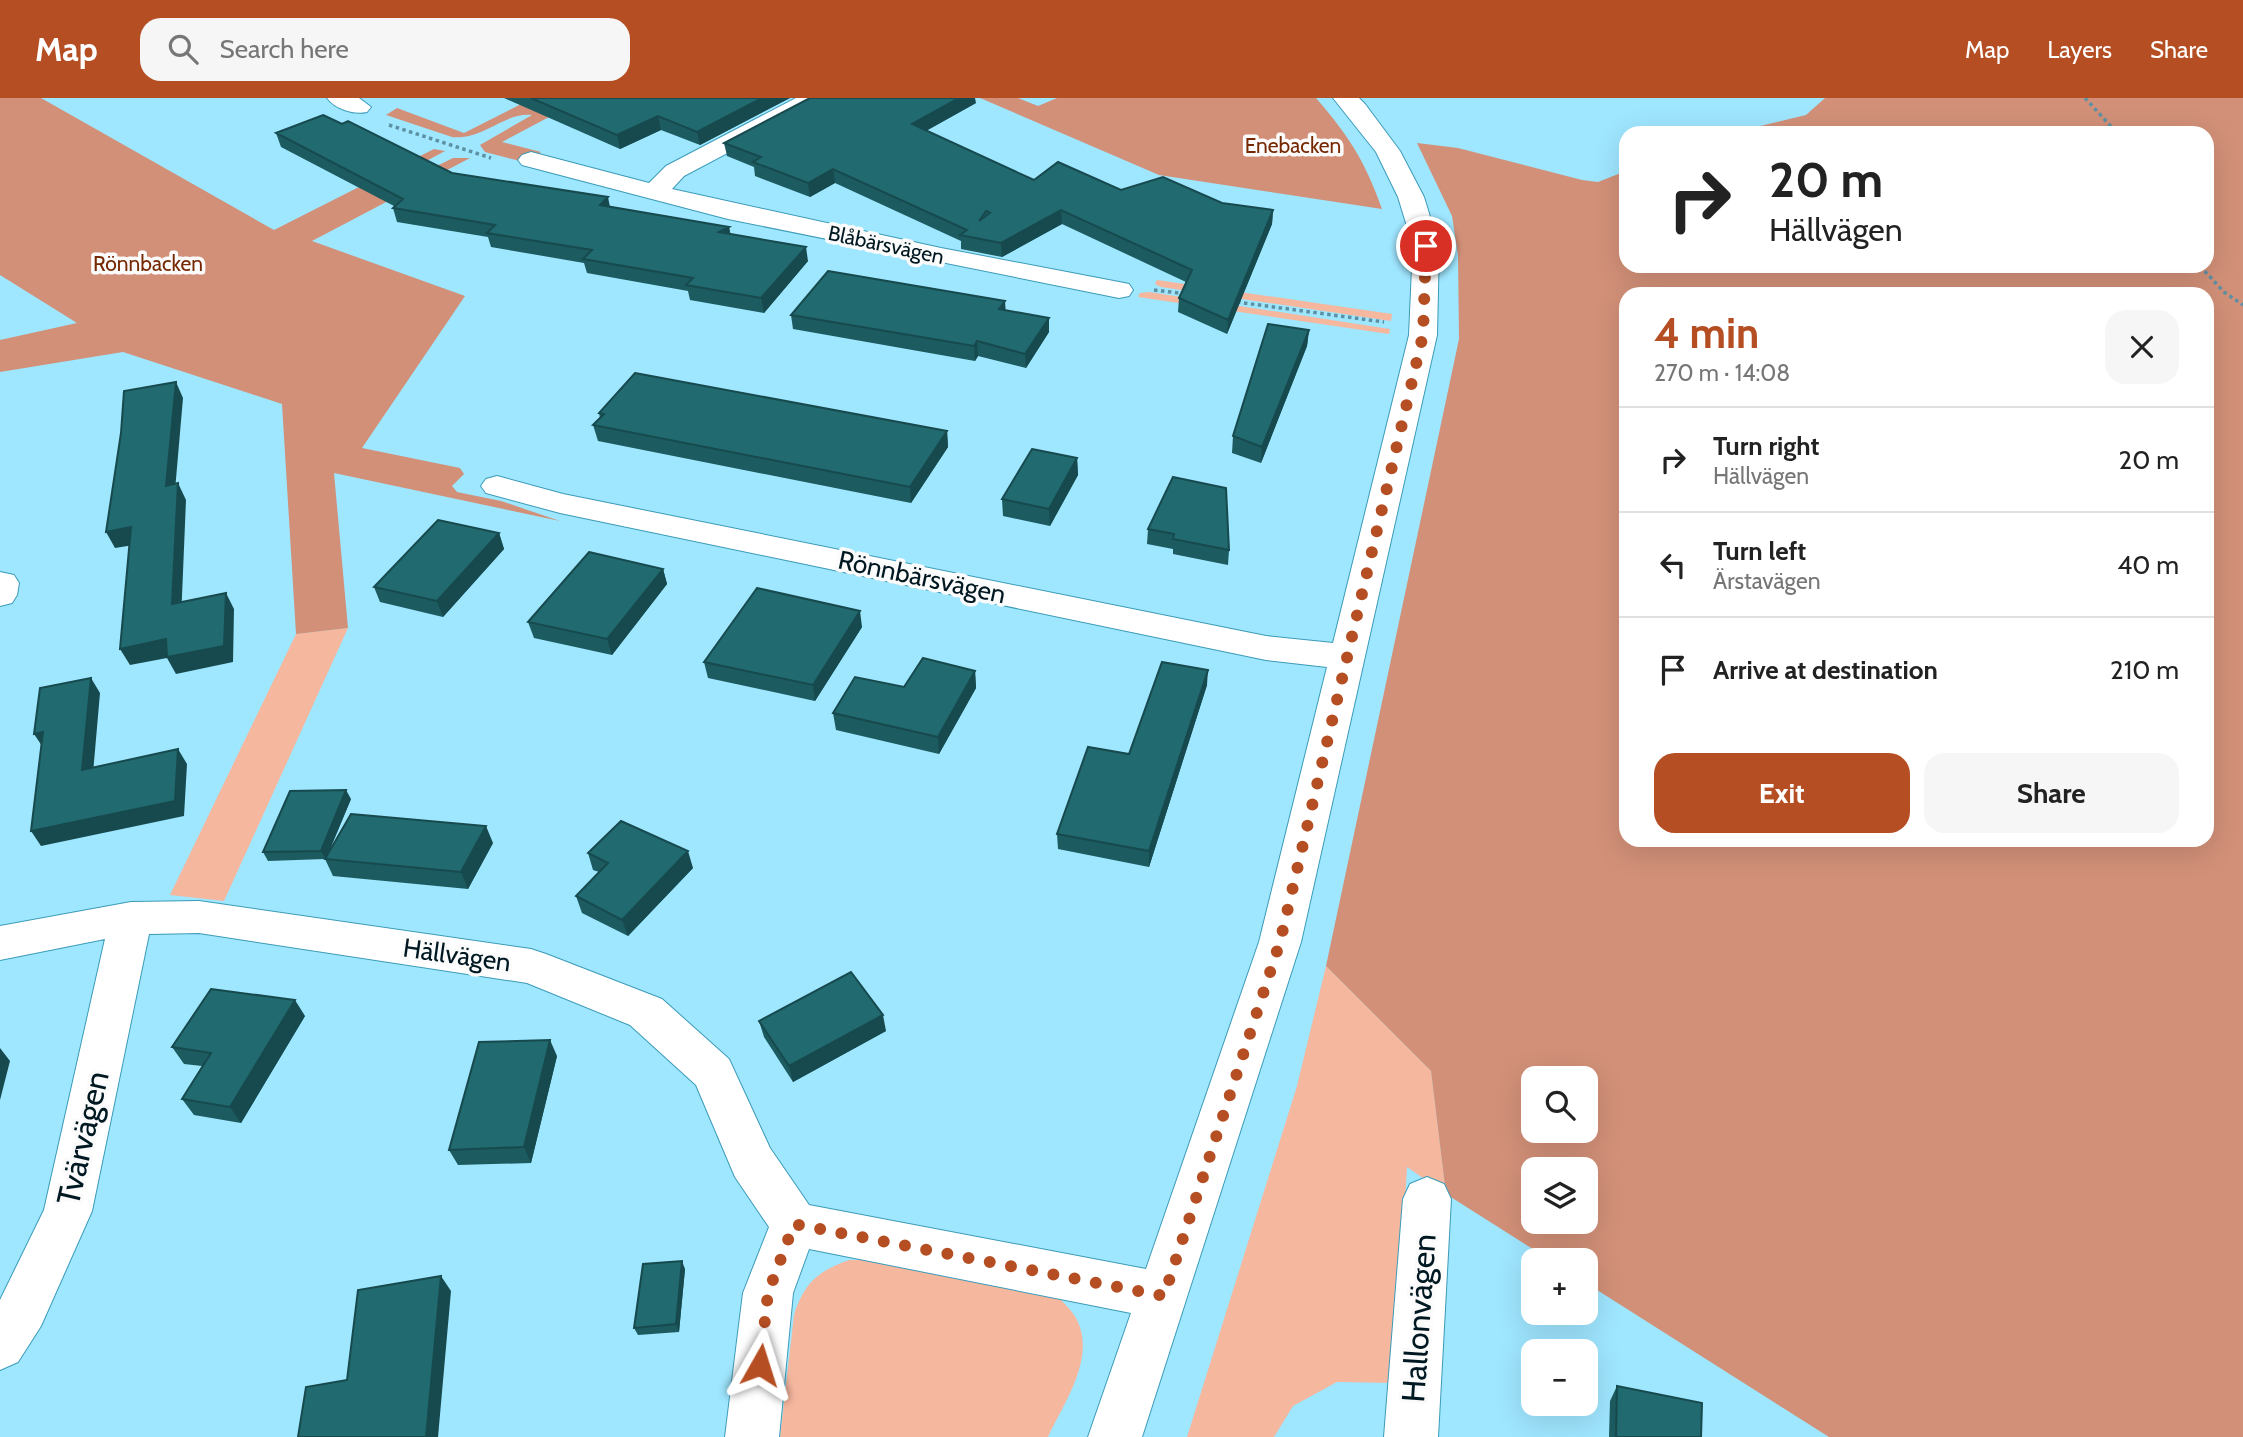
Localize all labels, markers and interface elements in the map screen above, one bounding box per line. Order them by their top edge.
search box [140,18,630,81]
text: Map [35,29,98,69]
icon: search [164,30,202,68]
text: Search here [220,33,349,65]
text: Map [1965,35,2009,64]
text: Layers [2047,35,2112,64]
text: Share [2150,35,2208,64]
park label: Enebacken [1245,133,1341,158]
text: 20 m [1769,150,1883,209]
icon: right [1654,154,1745,245]
text: Hällvägen [1769,210,1903,249]
pin [1396,216,1456,276]
street label: Blåbärsvägen [826,220,946,269]
icon: arrive [1407,227,1445,265]
park label: Rönnbacken [93,251,203,276]
text: 4 min [1654,307,1759,359]
button: close [2105,310,2179,384]
text: 270 m · 14:08 [1654,359,1790,387]
text: Turn right [1713,430,1819,462]
icon: right [1654,441,1692,479]
text: 20 m [2119,444,2179,476]
text: Hällvägen [1713,462,1809,490]
text: Turn left [1713,535,1806,567]
street label: Rönnbärsvägen [835,544,1009,610]
icon: left [1654,546,1692,584]
text: 40 m [2117,549,2179,581]
text: Ärstavägen [1713,567,1821,595]
icon: arrive [1654,651,1692,689]
text: Arrive at destination [1713,654,1938,686]
text: 210 m [2110,654,2179,686]
button: Exit [1654,753,1910,833]
button: Share [1924,753,2179,833]
street label: Hällvägen [401,932,513,978]
map controls [1521,1066,1598,1416]
button: search [1521,1066,1598,1143]
street label: Tvärvägen [48,1067,117,1209]
button: layers [1521,1157,1598,1234]
street label: Hallonvägen [1393,1232,1444,1404]
button: + [1521,1248,1598,1325]
position arrow [723,1328,797,1402]
button: − [1521,1339,1598,1416]

